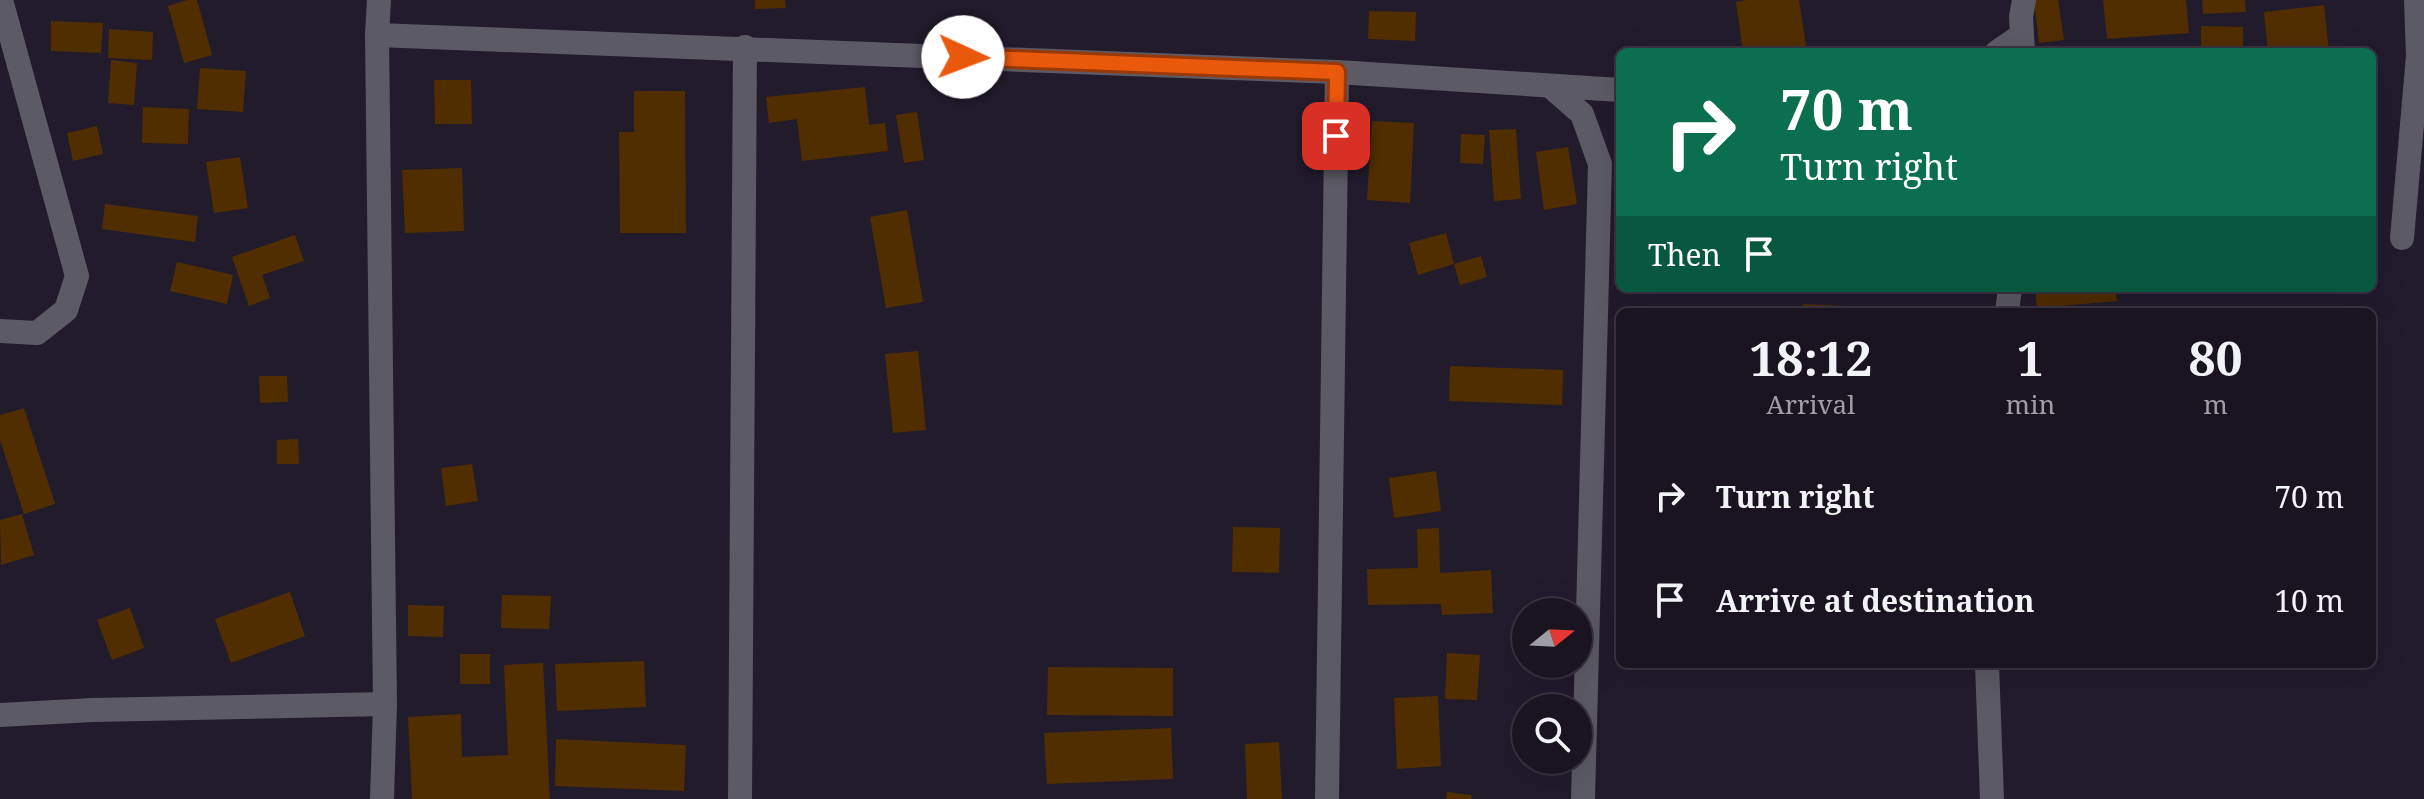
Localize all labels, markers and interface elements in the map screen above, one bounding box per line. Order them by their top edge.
position arrow [921,15,1005,99]
text: 70 m [1780,70,1913,146]
icon: right [1648,80,1752,184]
pin [1302,102,1370,170]
icon: arrive [1314,114,1358,158]
text: Turn right [1780,142,1958,191]
icon: arrive [1737,232,1781,276]
text: Then [1648,234,1721,275]
text: 18:12 [1749,325,1872,390]
text: 1 [2017,325,2044,390]
text: 80 [2189,325,2243,390]
text: Arrival [1766,386,1855,422]
text: min [2006,386,2055,422]
text: m [2203,386,2228,422]
icon: right [1648,474,1692,518]
text: Turn right [1716,476,1874,517]
text: 70 m [2274,476,2344,517]
icon: arrive [1648,578,1692,622]
text: Arrive at destination [1716,580,2035,621]
text: 10 m [2274,580,2344,621]
north arrow [1512,598,1592,678]
map controls [1512,598,1592,774]
button: search [1512,694,1592,774]

